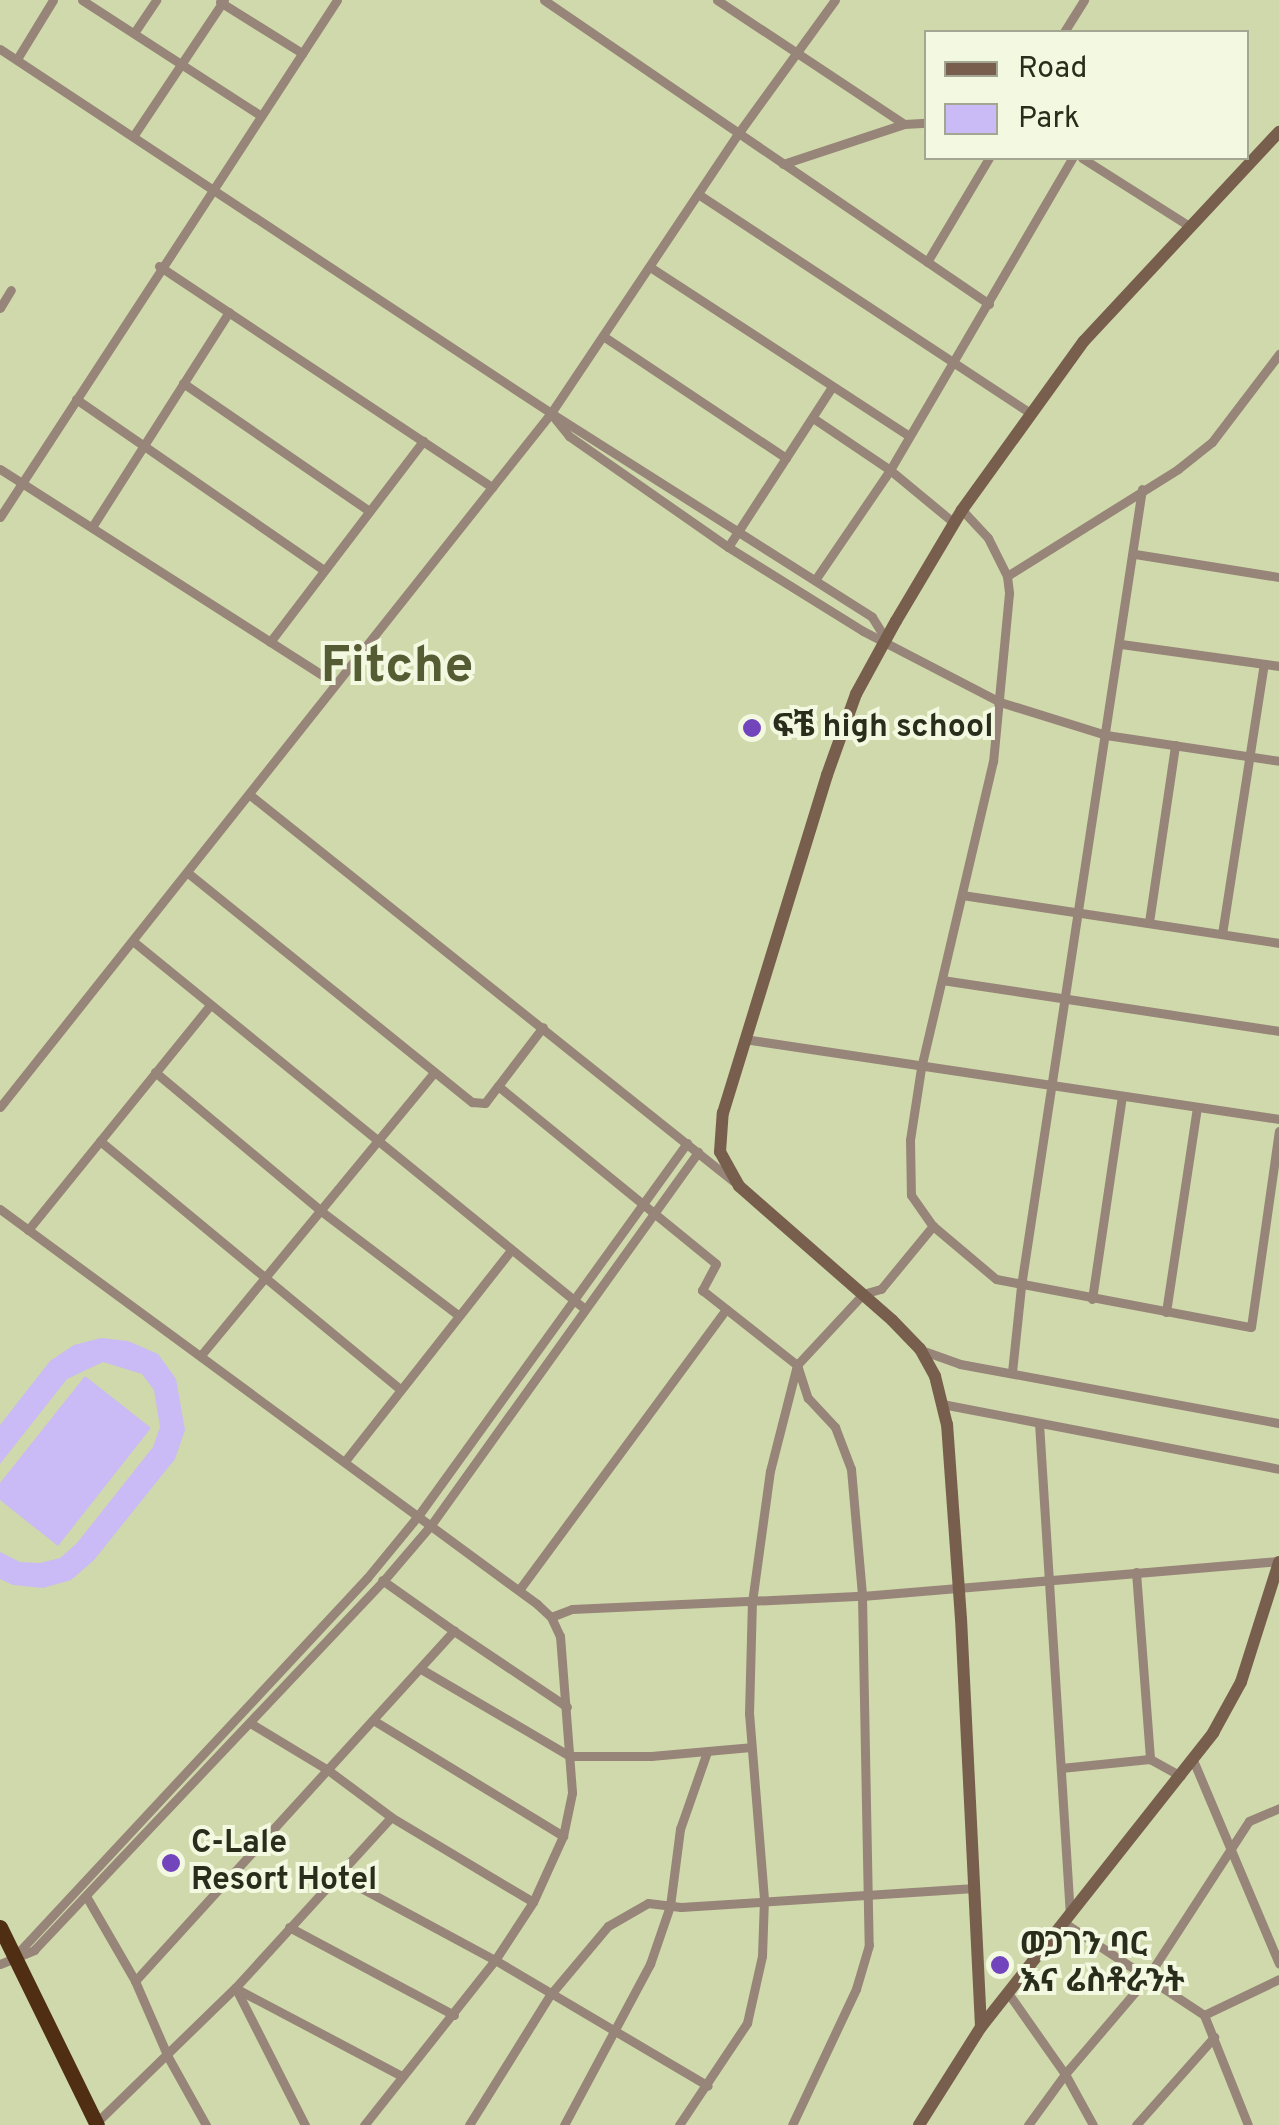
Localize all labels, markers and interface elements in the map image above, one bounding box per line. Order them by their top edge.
legend [924,30,1249,160]
text: Road [1018,51,1087,88]
text: Park [1018,101,1080,138]
district label: Fitche [321,638,473,700]
place label: ፍቼ high school [772,709,994,747]
marker: ፍቼ high school [741,717,763,739]
place label: C-Lale Resort Hotel [191,1826,377,1901]
marker: C-Lale Resort Hotel [160,1852,182,1874]
place label: ወጋገን ባር እና ሬስቶራንት [1020,1928,1185,2003]
marker: ወጋገን ባር እና ሬስቶራንት [989,1954,1011,1976]

